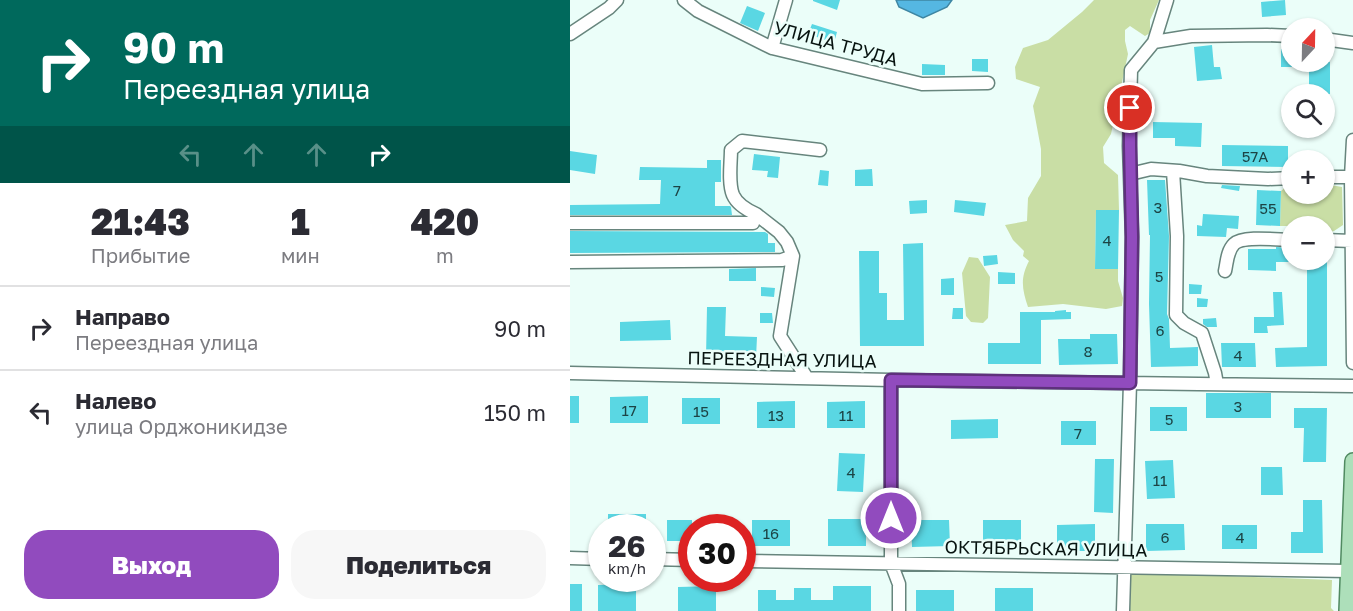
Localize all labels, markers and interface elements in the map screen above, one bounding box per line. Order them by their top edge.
street label: УЛИЦА ТРУДА [771,16,901,70]
north arrow [1281,18,1335,72]
map controls [1281,18,1335,270]
text: 90 m [123,22,224,72]
icon: right [24,24,102,102]
text: Переездная улица [123,73,370,105]
pin [1104,82,1155,133]
button: search [1281,84,1335,138]
icon: arrive [1113,91,1146,124]
icon: left [174,138,207,171]
icon: ahead [237,138,270,171]
icon: ahead [300,138,333,171]
icon: right [363,138,396,171]
house number: 57А [1242,147,1268,165]
button: + [1281,150,1335,204]
house number: 7 [673,181,681,199]
house number: 3 [1154,198,1162,216]
house number: 55 [1259,199,1277,217]
text: 21:43 [91,200,190,243]
text: 1 [291,200,310,243]
text: 420 [410,200,479,243]
button: − [1281,216,1335,270]
house number: 4 [1102,231,1112,249]
text: Прибытие [91,243,190,267]
text: мин [281,243,320,267]
text: m [436,243,454,267]
house number: 5 [1155,267,1163,285]
text: Направо [75,303,170,330]
icon: right [24,312,57,345]
text: 90 m [494,315,546,342]
house number: 6 [1155,321,1165,339]
text: Переездная улица [75,330,258,354]
house number: 8 [1083,342,1093,360]
street label: ПЕРЕЕЗДНАЯ УЛИЦА [687,346,877,372]
house number: 4 [1233,346,1243,364]
text: Налево [75,387,157,414]
icon: left [24,396,57,429]
house number: 3 [1234,397,1242,415]
text: 150 m [484,399,546,426]
house number: 17 [621,401,637,419]
house number: 15 [693,402,709,420]
house number: 13 [768,406,784,424]
house number: 11 [839,406,853,424]
house number: 5 [1165,410,1173,428]
text: улица Орджоникидзе [75,414,288,438]
house number: 7 [1074,424,1082,442]
house number: 4 [846,463,856,481]
house number: 11 [1153,471,1167,489]
position arrow [859,486,923,550]
speed limit sign: 30 [678,514,756,592]
house number: 16 [763,524,779,542]
text: 26 [608,528,646,564]
house number: 6 [1160,528,1170,546]
house number: 4 [1235,528,1245,546]
button: Выход [24,530,279,599]
button: Поделиться [291,530,546,599]
street label: ОКТЯБРЬСКАЯ УЛИЦА [944,535,1148,561]
text: km/h [608,559,646,577]

